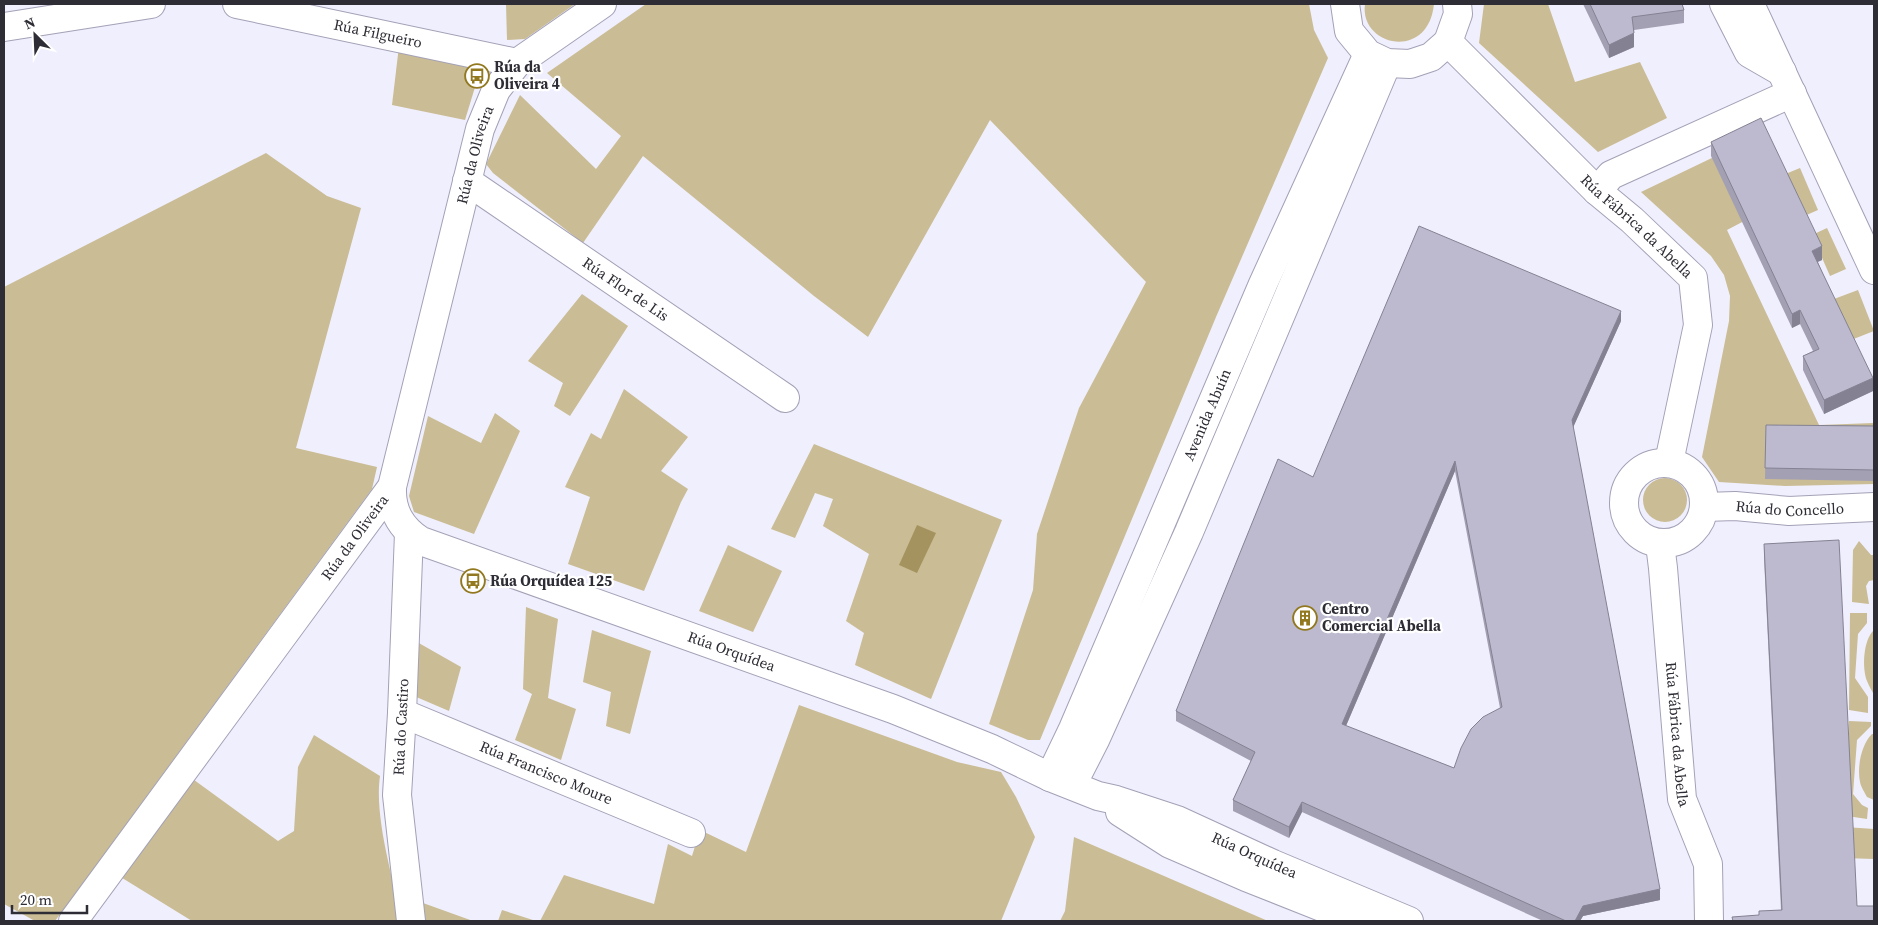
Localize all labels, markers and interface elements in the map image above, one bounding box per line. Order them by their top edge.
north arrow [10,10,60,60]
text: N [21,12,38,34]
street label: Rúa Filgueiro [332,14,424,53]
place label: Rúa da Oliveira 4 [494,56,560,94]
bus stop icon: Rúa da Oliveira 4 [464,63,490,89]
street label: Rúa da Oliveira [451,102,499,206]
street label: Rúa Fábrica da Abella [1576,170,1698,283]
street label: Rúa Flor de Lis [578,252,673,326]
street label: Avenida Abuín [1178,365,1236,464]
street label: Rúa da Oliveira [316,490,393,584]
street label: Rúa do Concello [1735,495,1844,521]
bus stop icon: Rúa Orquídea 125 [460,568,486,594]
place label: Rúa Orquídea 125 [490,570,612,591]
place label: Centro Comercial Abella [1322,598,1442,636]
building icon: Centro Comercial Abella [1292,605,1318,631]
street label: Rúa Orquídea [685,626,779,676]
street label: Rúa Fábrica da Abella [1661,661,1695,810]
street label: Rúa do Castiro [387,678,414,776]
street label: Rúa Francisco Moure [477,735,616,809]
street label: Rúa Orquídea [1209,826,1301,883]
scale bar [12,882,88,914]
text: 20 m [20,889,52,910]

